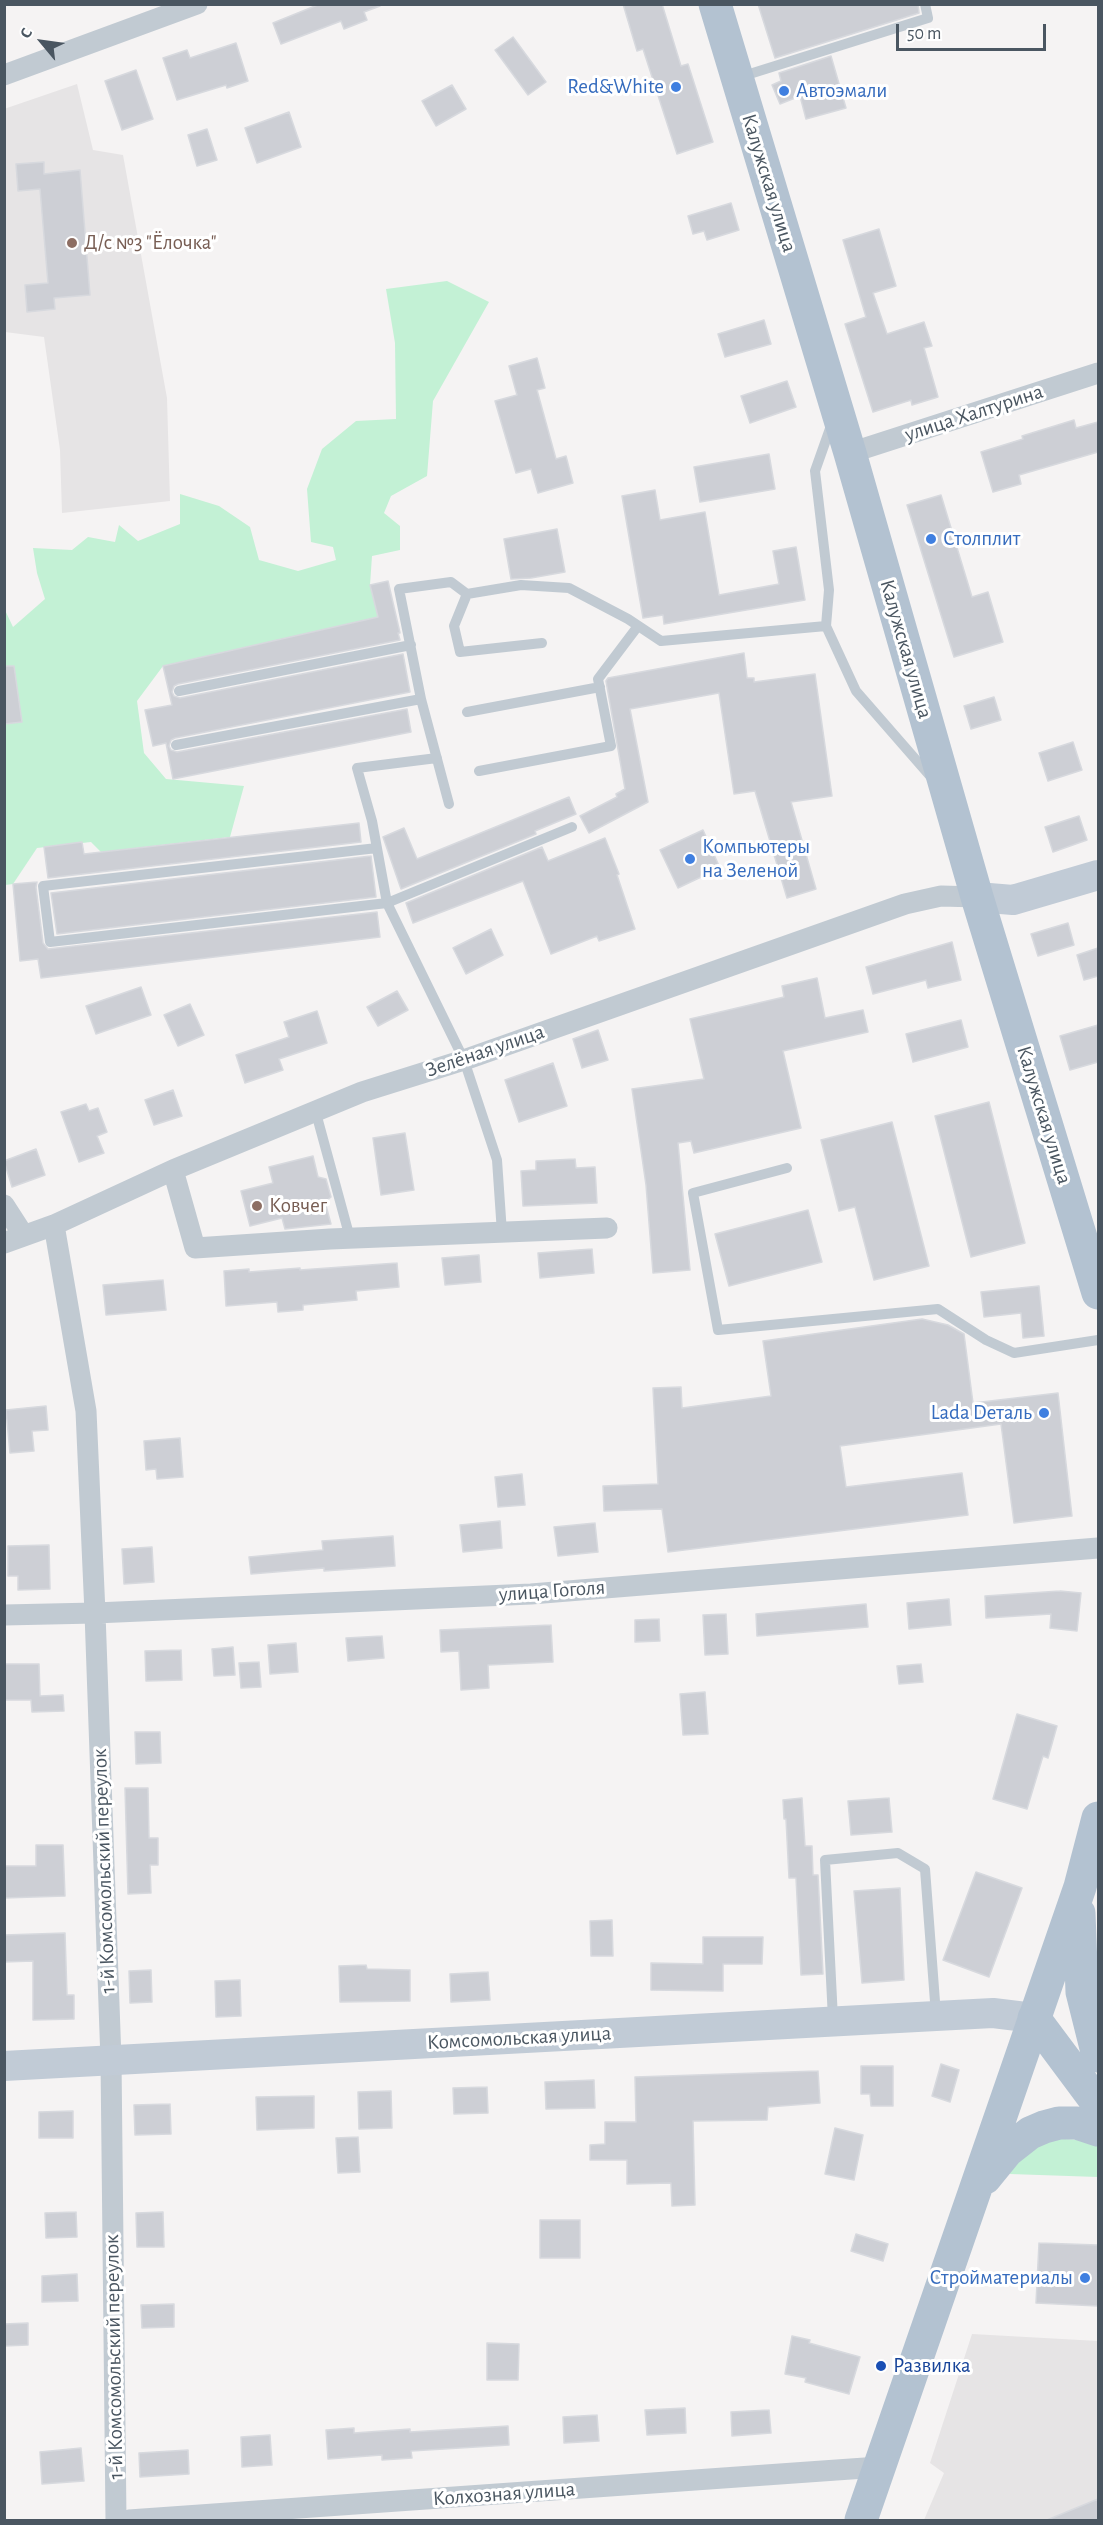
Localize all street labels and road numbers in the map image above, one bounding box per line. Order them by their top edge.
street label: Калужская улица [736,111,802,255]
street label: улица Халтурина [902,379,1046,447]
street label: Калужская улица [874,577,938,721]
street label: Зелёная улица [422,1019,548,1083]
street label: Калужская улица [1011,1043,1077,1187]
street label: улица Гоголя [498,1575,606,1607]
street label: 1-й Комсомольский переулок [87,1748,121,1994]
street label: Комсомольская улица [426,2021,612,2055]
street label: 1-й Комсомольский переулок [99,2234,129,2480]
street label: Колхозная улица [432,2476,576,2512]

